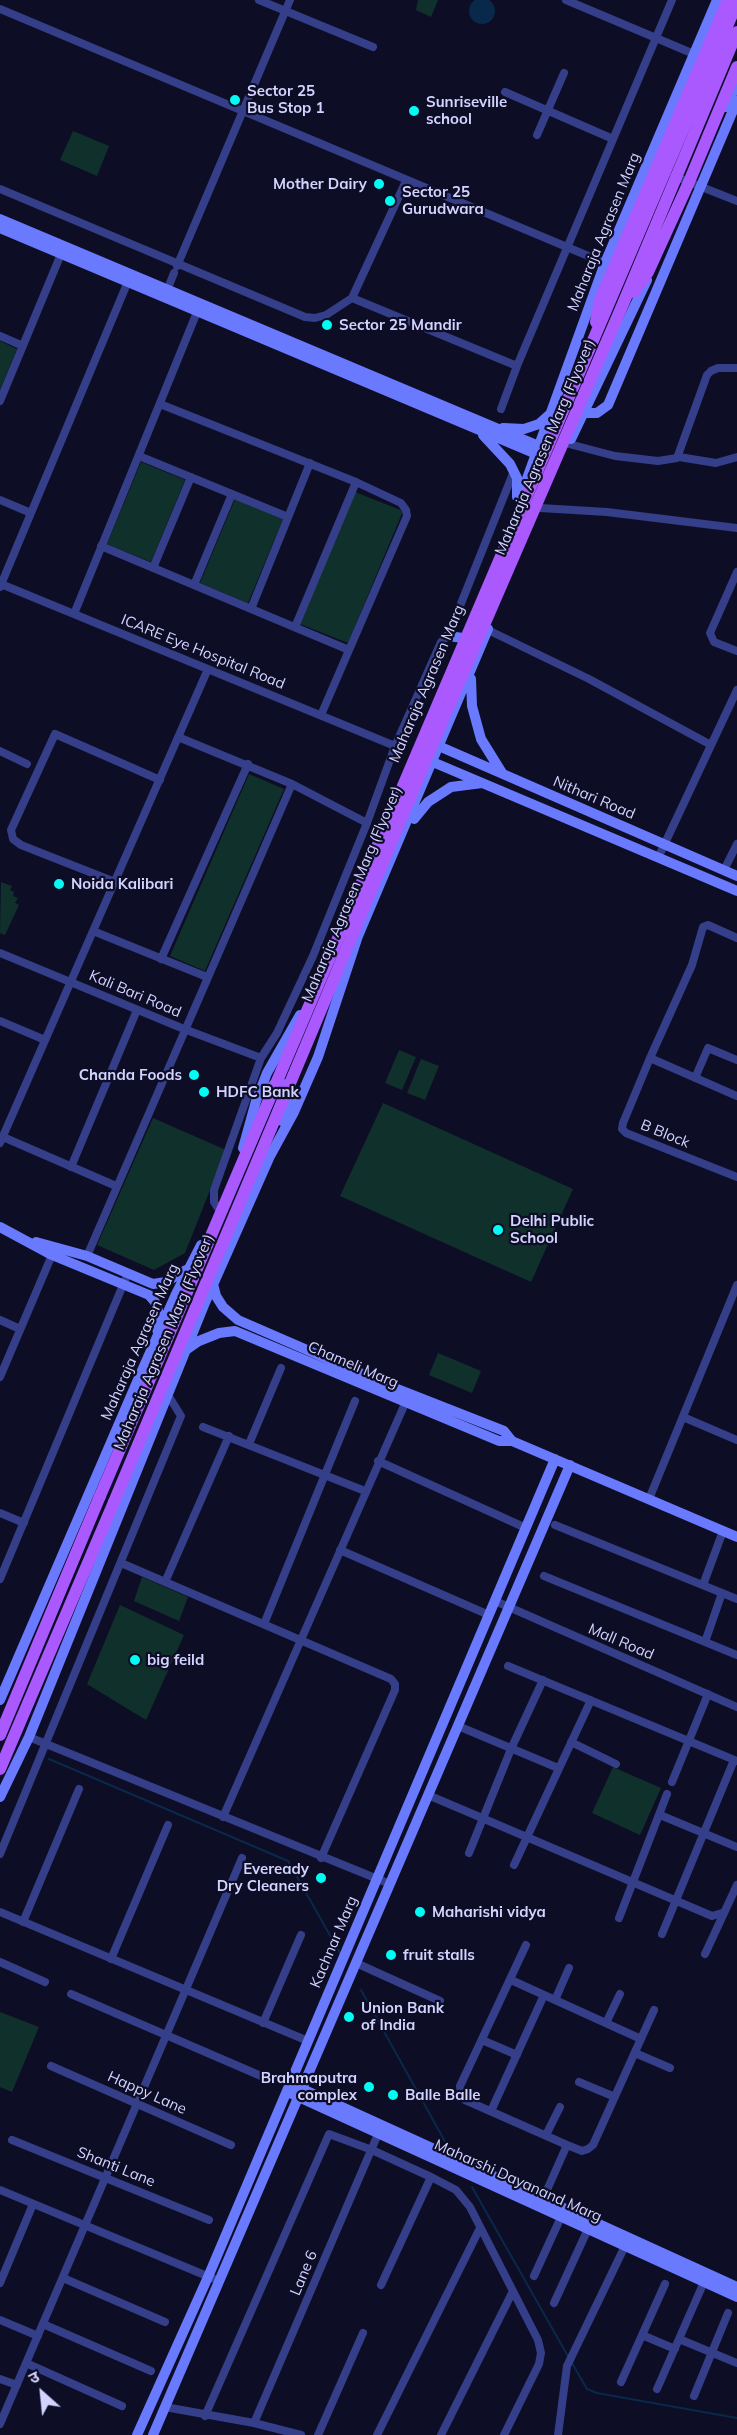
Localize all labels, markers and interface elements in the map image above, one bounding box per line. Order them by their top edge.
place label: Sector 25 Bus Stop 1 [247,82,324,117]
marker: Sector 25 Bus Stop 1 [228,93,242,107]
place label: Sunriseville school [426,93,507,128]
marker: Sunriseville school [407,104,421,118]
street label: Maharaja Agrasen Marg [564,150,644,314]
place label: Mother Dairy [273,175,367,193]
marker: Mother Dairy [372,177,386,191]
place label: Sector 25 Gurudwara [402,183,484,218]
marker: Sector 25 Gurudwara [383,194,397,208]
place label: Sector 25 Mandir [339,316,462,334]
marker: Sector 25 Mandir [320,318,334,332]
street label: Maharaja Agrasen Marg (Flyover) [491,336,599,558]
street label: Maharaja Agrasen Marg [386,602,468,766]
street label: ICARE Eye Hospital Road [118,611,288,693]
street label: Nithari Road [550,773,638,823]
street label: Maharaja Agrasen Marg (Flyover) [298,783,406,1005]
place label: Noida Kalibari [71,875,173,893]
marker: Noida Kalibari [52,877,66,891]
street label: Kali Bari Road [86,966,184,1022]
place label: Chanda Foods [79,1066,182,1084]
marker: Chanda Foods [187,1068,201,1082]
place label: HDFC Bank [216,1083,299,1101]
marker: HDFC Bank [197,1085,211,1099]
street label: B Block [638,1116,692,1152]
place label: Delhi Public School [510,1212,594,1247]
marker: Delhi Public School [491,1223,505,1237]
street label: Maharaja Agrasen Marg (Flyover) [110,1231,218,1453]
street label: Maharaja Agrasen Marg [97,1261,183,1423]
street label: Chameli Marg [305,1338,401,1392]
street label: Mall Road [585,1620,657,1664]
place label: big feild [147,1651,204,1669]
marker: big feild [128,1653,142,1667]
place label: Eveready Dry Cleaners [217,1860,309,1895]
marker: Eveready Dry Cleaners [314,1871,328,1885]
street label: Kachnar Marg [307,1893,361,1991]
place label: Maharishi vidya [432,1903,546,1921]
marker: Maharishi vidya [413,1905,427,1919]
place label: fruit stalls [403,1946,475,1964]
marker: fruit stalls [384,1948,398,1962]
place label: Union Bank of India [361,1999,444,2034]
marker: Union Bank of India [342,2010,356,2024]
street label: Happy Lane [105,2068,189,2118]
place label: Brahmaputra complex [261,2069,357,2104]
marker: Brahmaputra complex [362,2080,376,2094]
place label: Balle Balle [405,2086,481,2104]
marker: Balle Balle [386,2088,400,2102]
street label: Maharshi Dayanand Marg [431,2136,605,2226]
street label: Shanti Lane [74,2143,158,2191]
street label: Lane 6 [287,2248,321,2298]
north arrow [12,2363,72,2423]
text: उ [25,2366,43,2388]

